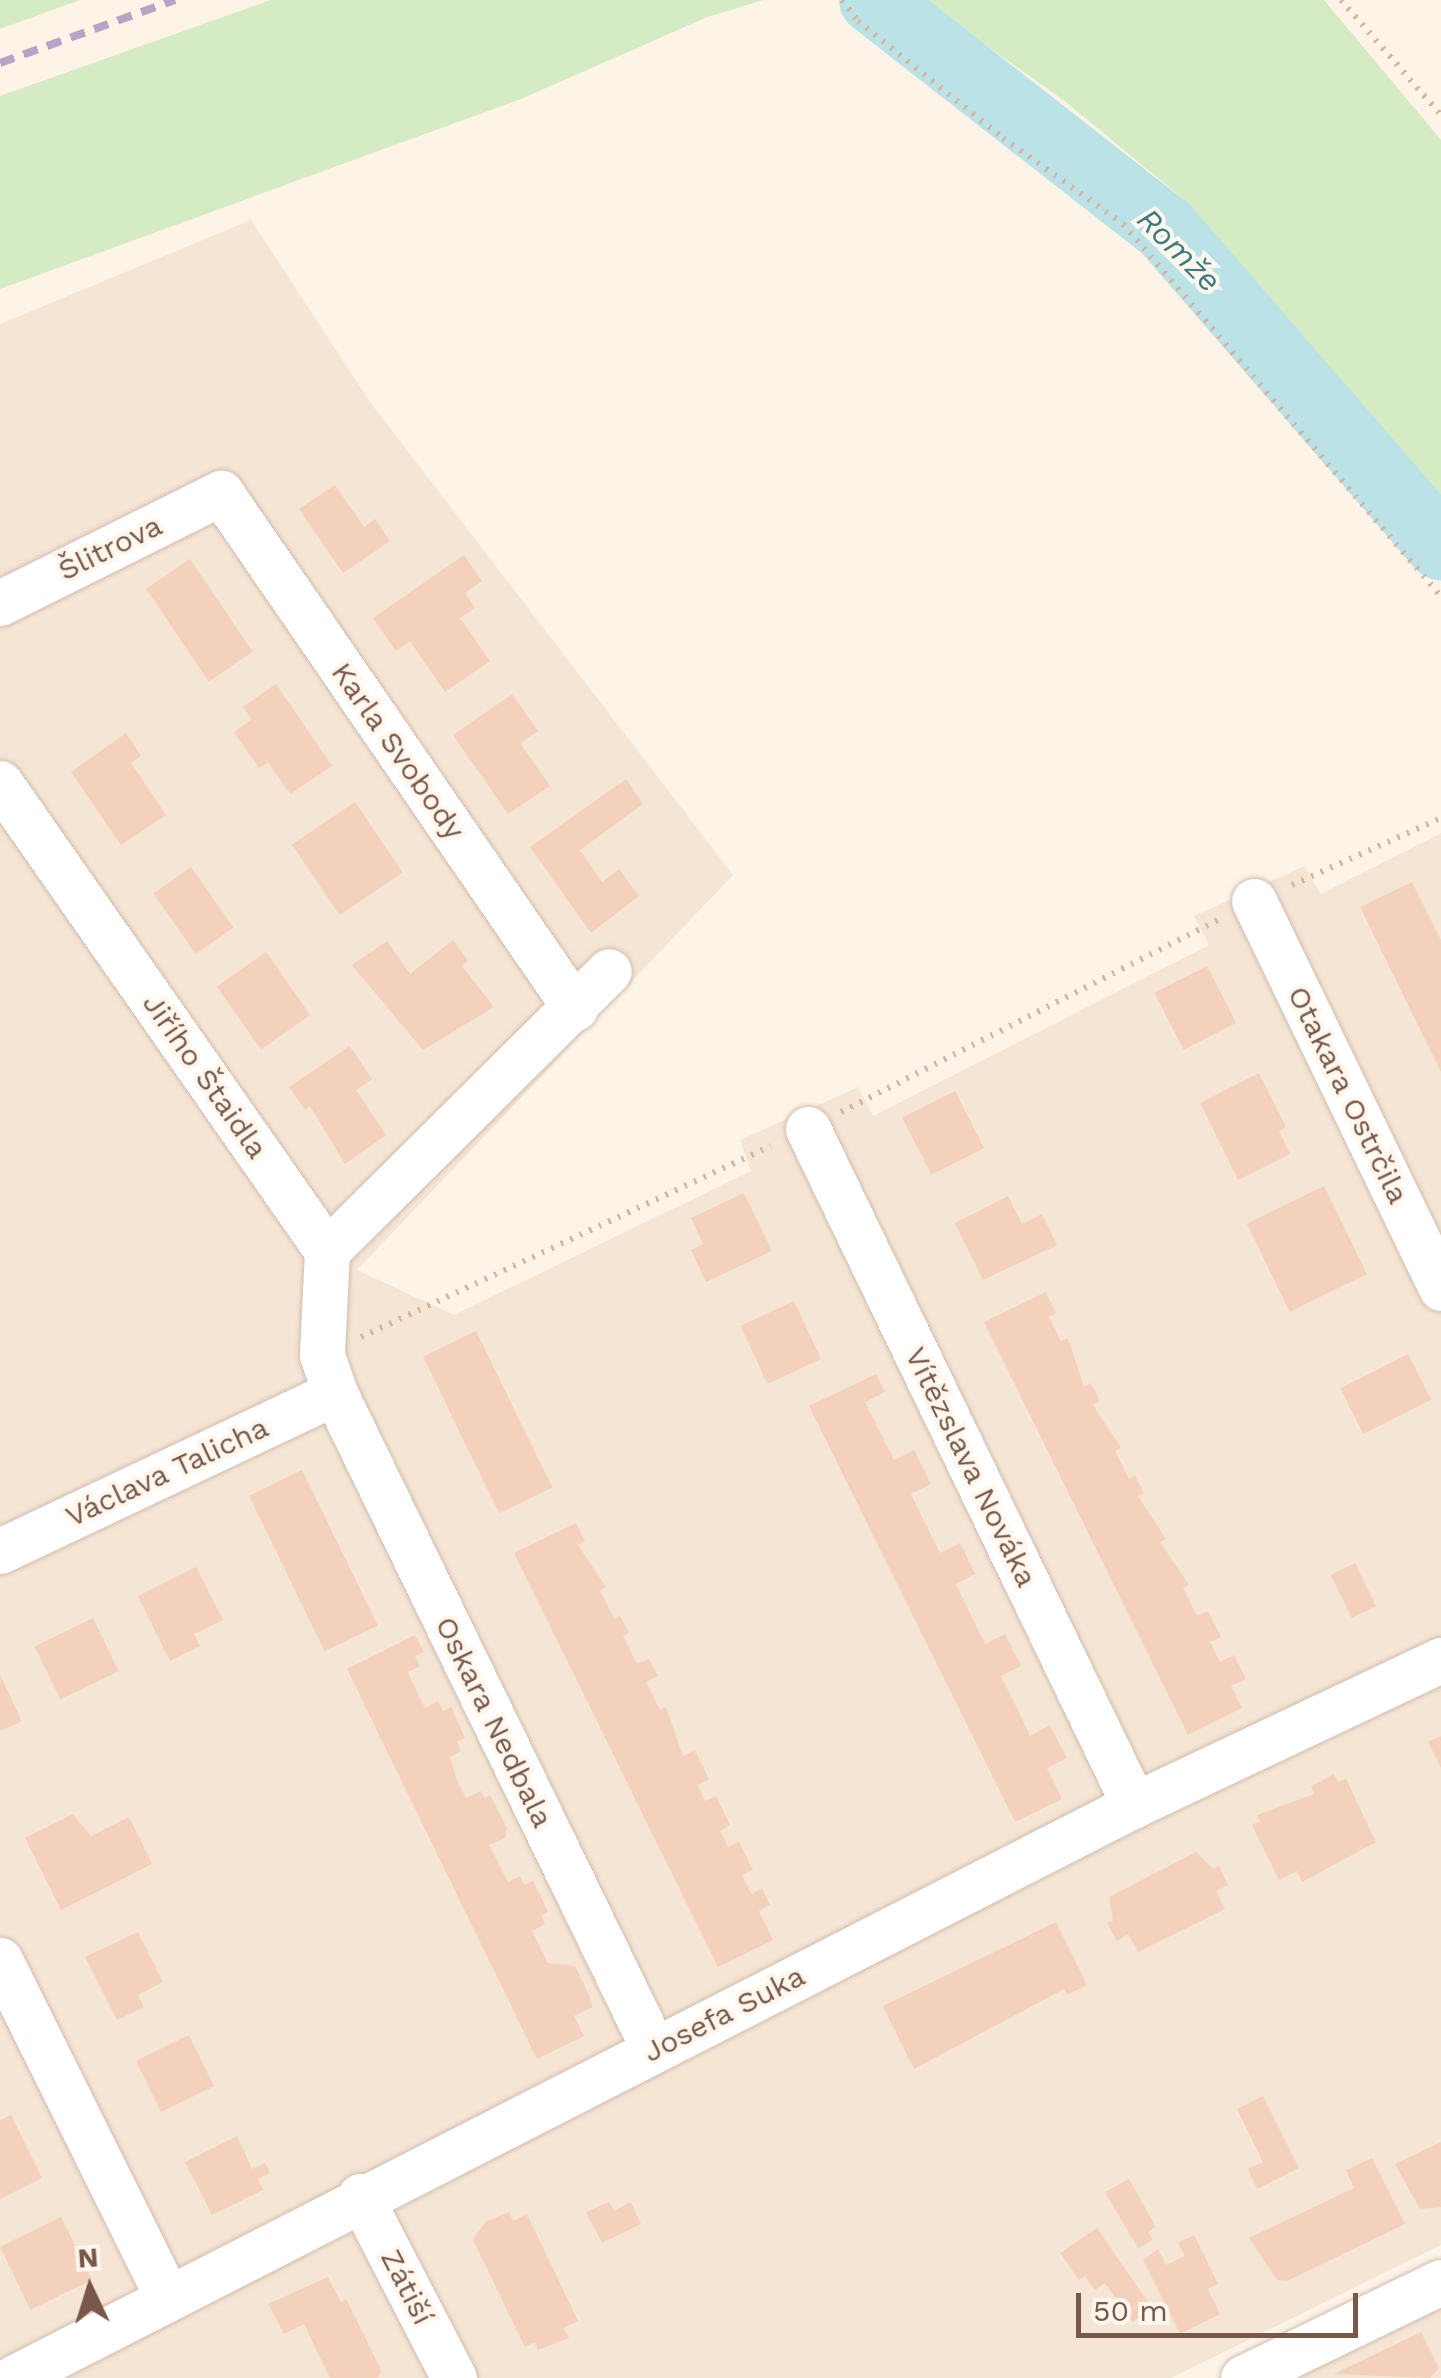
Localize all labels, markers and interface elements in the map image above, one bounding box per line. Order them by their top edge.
water label: Romže [1129,200,1229,300]
street label: Šlitrova [52,508,168,588]
street label: Karla Svobody [323,655,473,847]
street label: Otakara Ostrčila [1280,980,1416,1210]
street label: Jiřího Štaidla [135,986,275,1166]
street label: Vítězslava Nováka [897,1341,1045,1593]
street label: Václava Talicha [59,1409,275,1535]
street label: Oskara Nedbala [427,1610,561,1834]
street label: Josefa Suka [637,1958,811,2070]
north arrow [40,2238,140,2338]
text: N [76,2240,99,2275]
street label: Zátiší [373,2243,441,2331]
scale bar [1081,2273,1364,2335]
text: 50 m [1093,2293,1168,2328]

